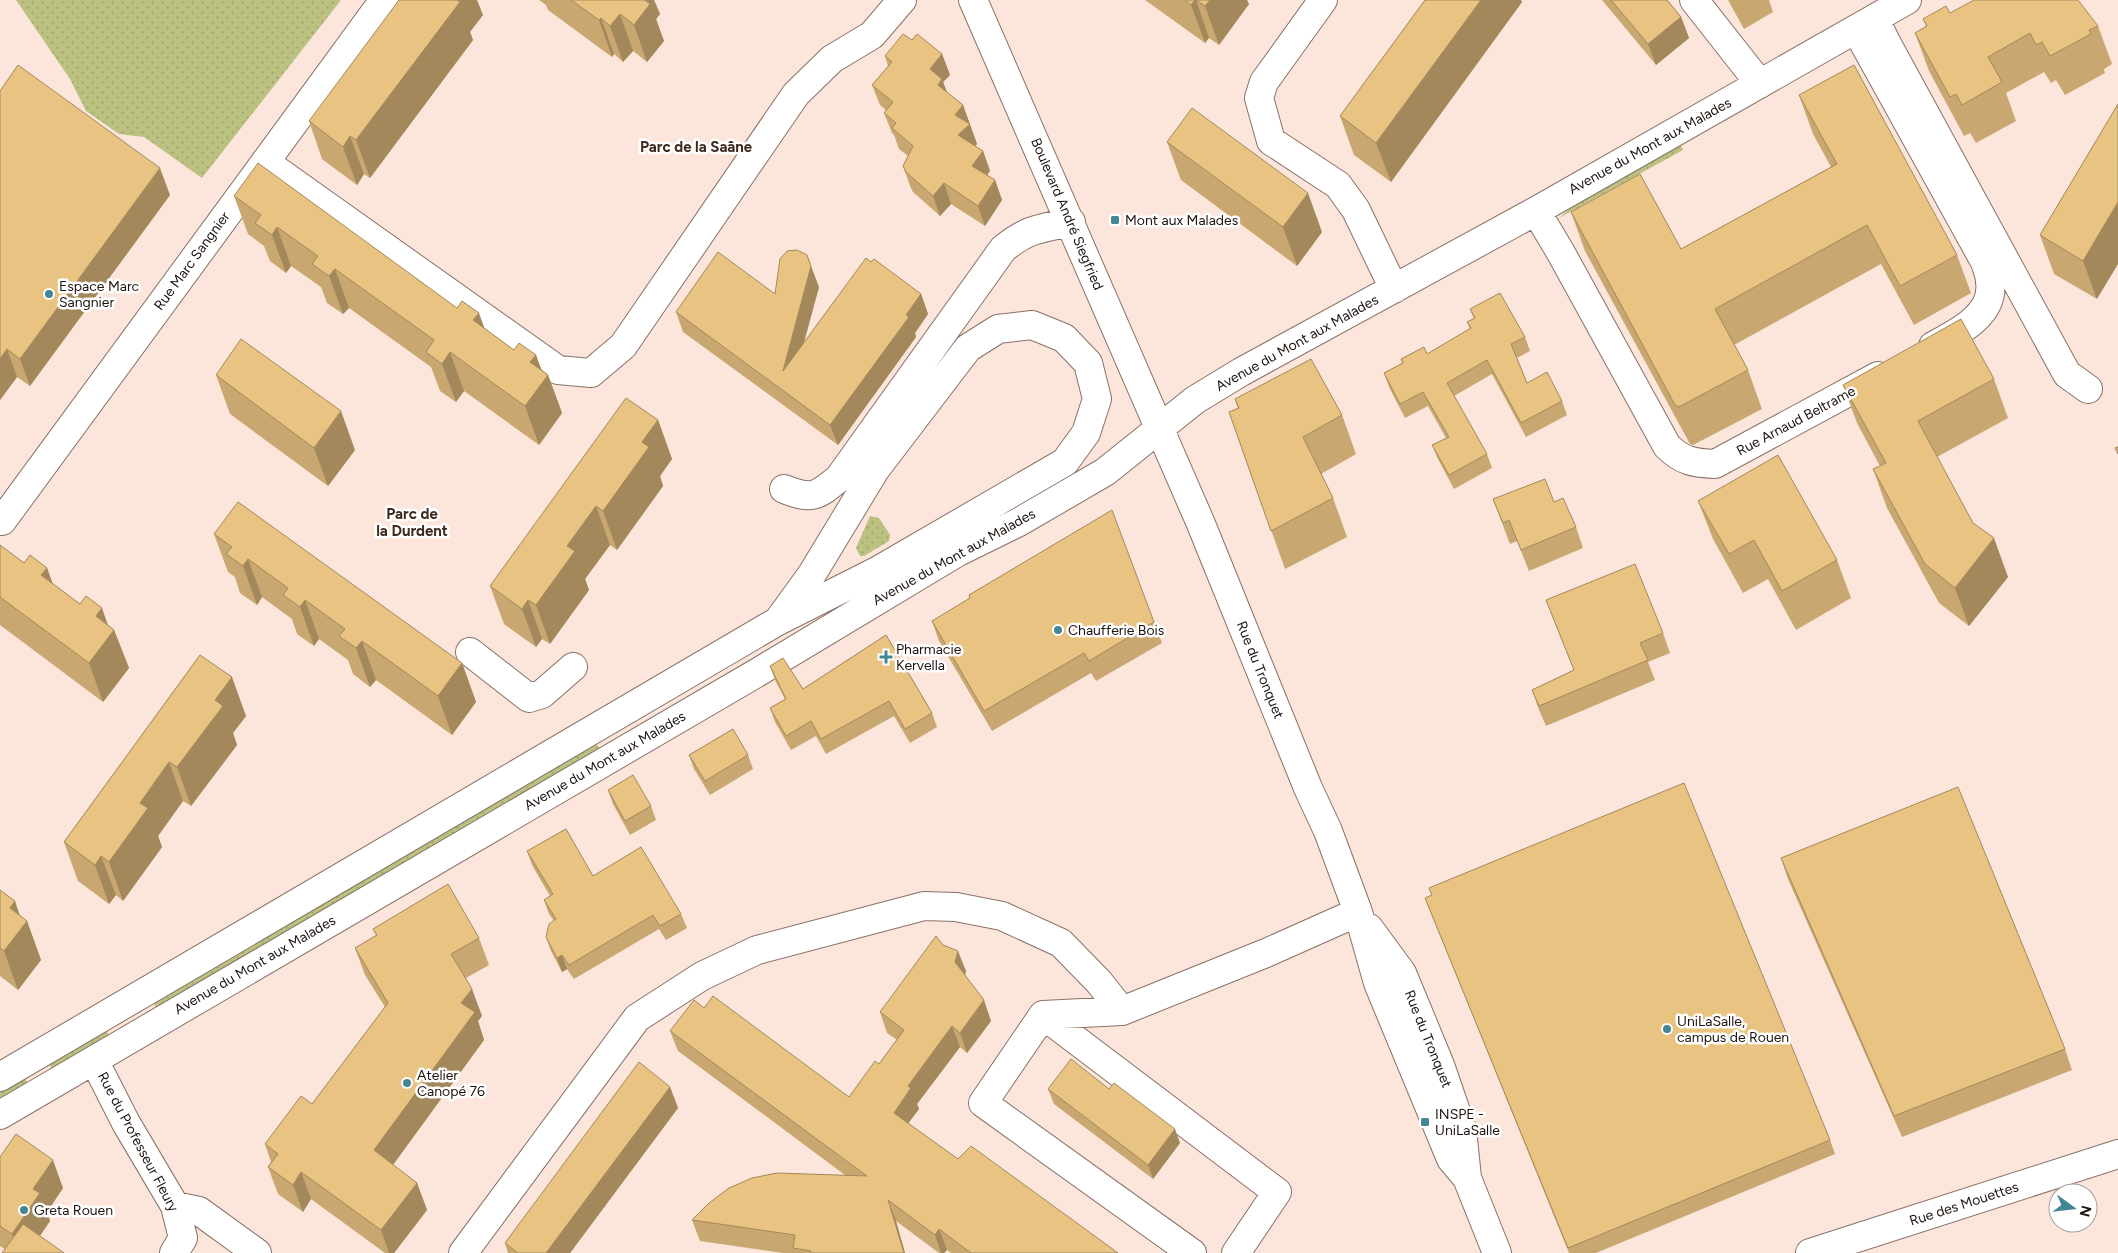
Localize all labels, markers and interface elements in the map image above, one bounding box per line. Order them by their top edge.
street label: Avenue du Mont aux Malades [1566,94,1734,198]
street label: Boulevard André Siegfried [1027,135,1107,293]
district label: Parc de la Saâne [640,138,753,156]
street label: Rue Marc Sangnier [151,208,234,314]
place label: Mont aux Malades [1125,212,1238,229]
marker: Mont aux Malades [1109,214,1121,226]
place label: Espace Marc Sangnier [59,278,140,311]
marker: Espace Marc Sangnier [43,288,55,300]
street label: Avenue du Mont aux Malades [1213,291,1381,395]
street label: Rue Arnaud Beltrame [1734,382,1859,460]
district label: Parc de la Durdent [376,505,448,540]
street label: Avenue du Mont aux Malades [870,505,1038,609]
street label: Rue du Tronquet [1233,619,1287,721]
place label: Chaufferie Bois [1068,622,1164,639]
marker: Chaufferie Bois [1052,624,1064,636]
place label: Pharmacie Kervella [896,641,962,674]
marker: Pharmacie Kervella [880,651,892,663]
street label: Avenue du Mont aux Malades [521,708,689,814]
street label: Avenue du Mont aux Malades [171,912,339,1018]
street label: Rue du Tronquet [1401,988,1455,1090]
place label: UniLaSalle, campus de Rouen [1677,1013,1789,1046]
marker: UniLaSalle, campus de Rouen [1661,1023,1673,1035]
place label: Atelier Canopé 76 [417,1067,485,1100]
street label: Rue du Professeur Fleury [94,1069,182,1215]
marker: Atelier Canopé 76 [401,1077,413,1089]
place label: INSPE - UniLaSalle [1435,1106,1500,1139]
marker: INSPE - UniLaSalle [1419,1116,1431,1128]
street label: Rue des Mouettes [1907,1178,2021,1230]
north arrow [2048,1183,2098,1233]
place label: Greta Rouen [34,1202,113,1219]
marker: Greta Rouen [18,1204,30,1216]
text: N [2075,1204,2095,1219]

